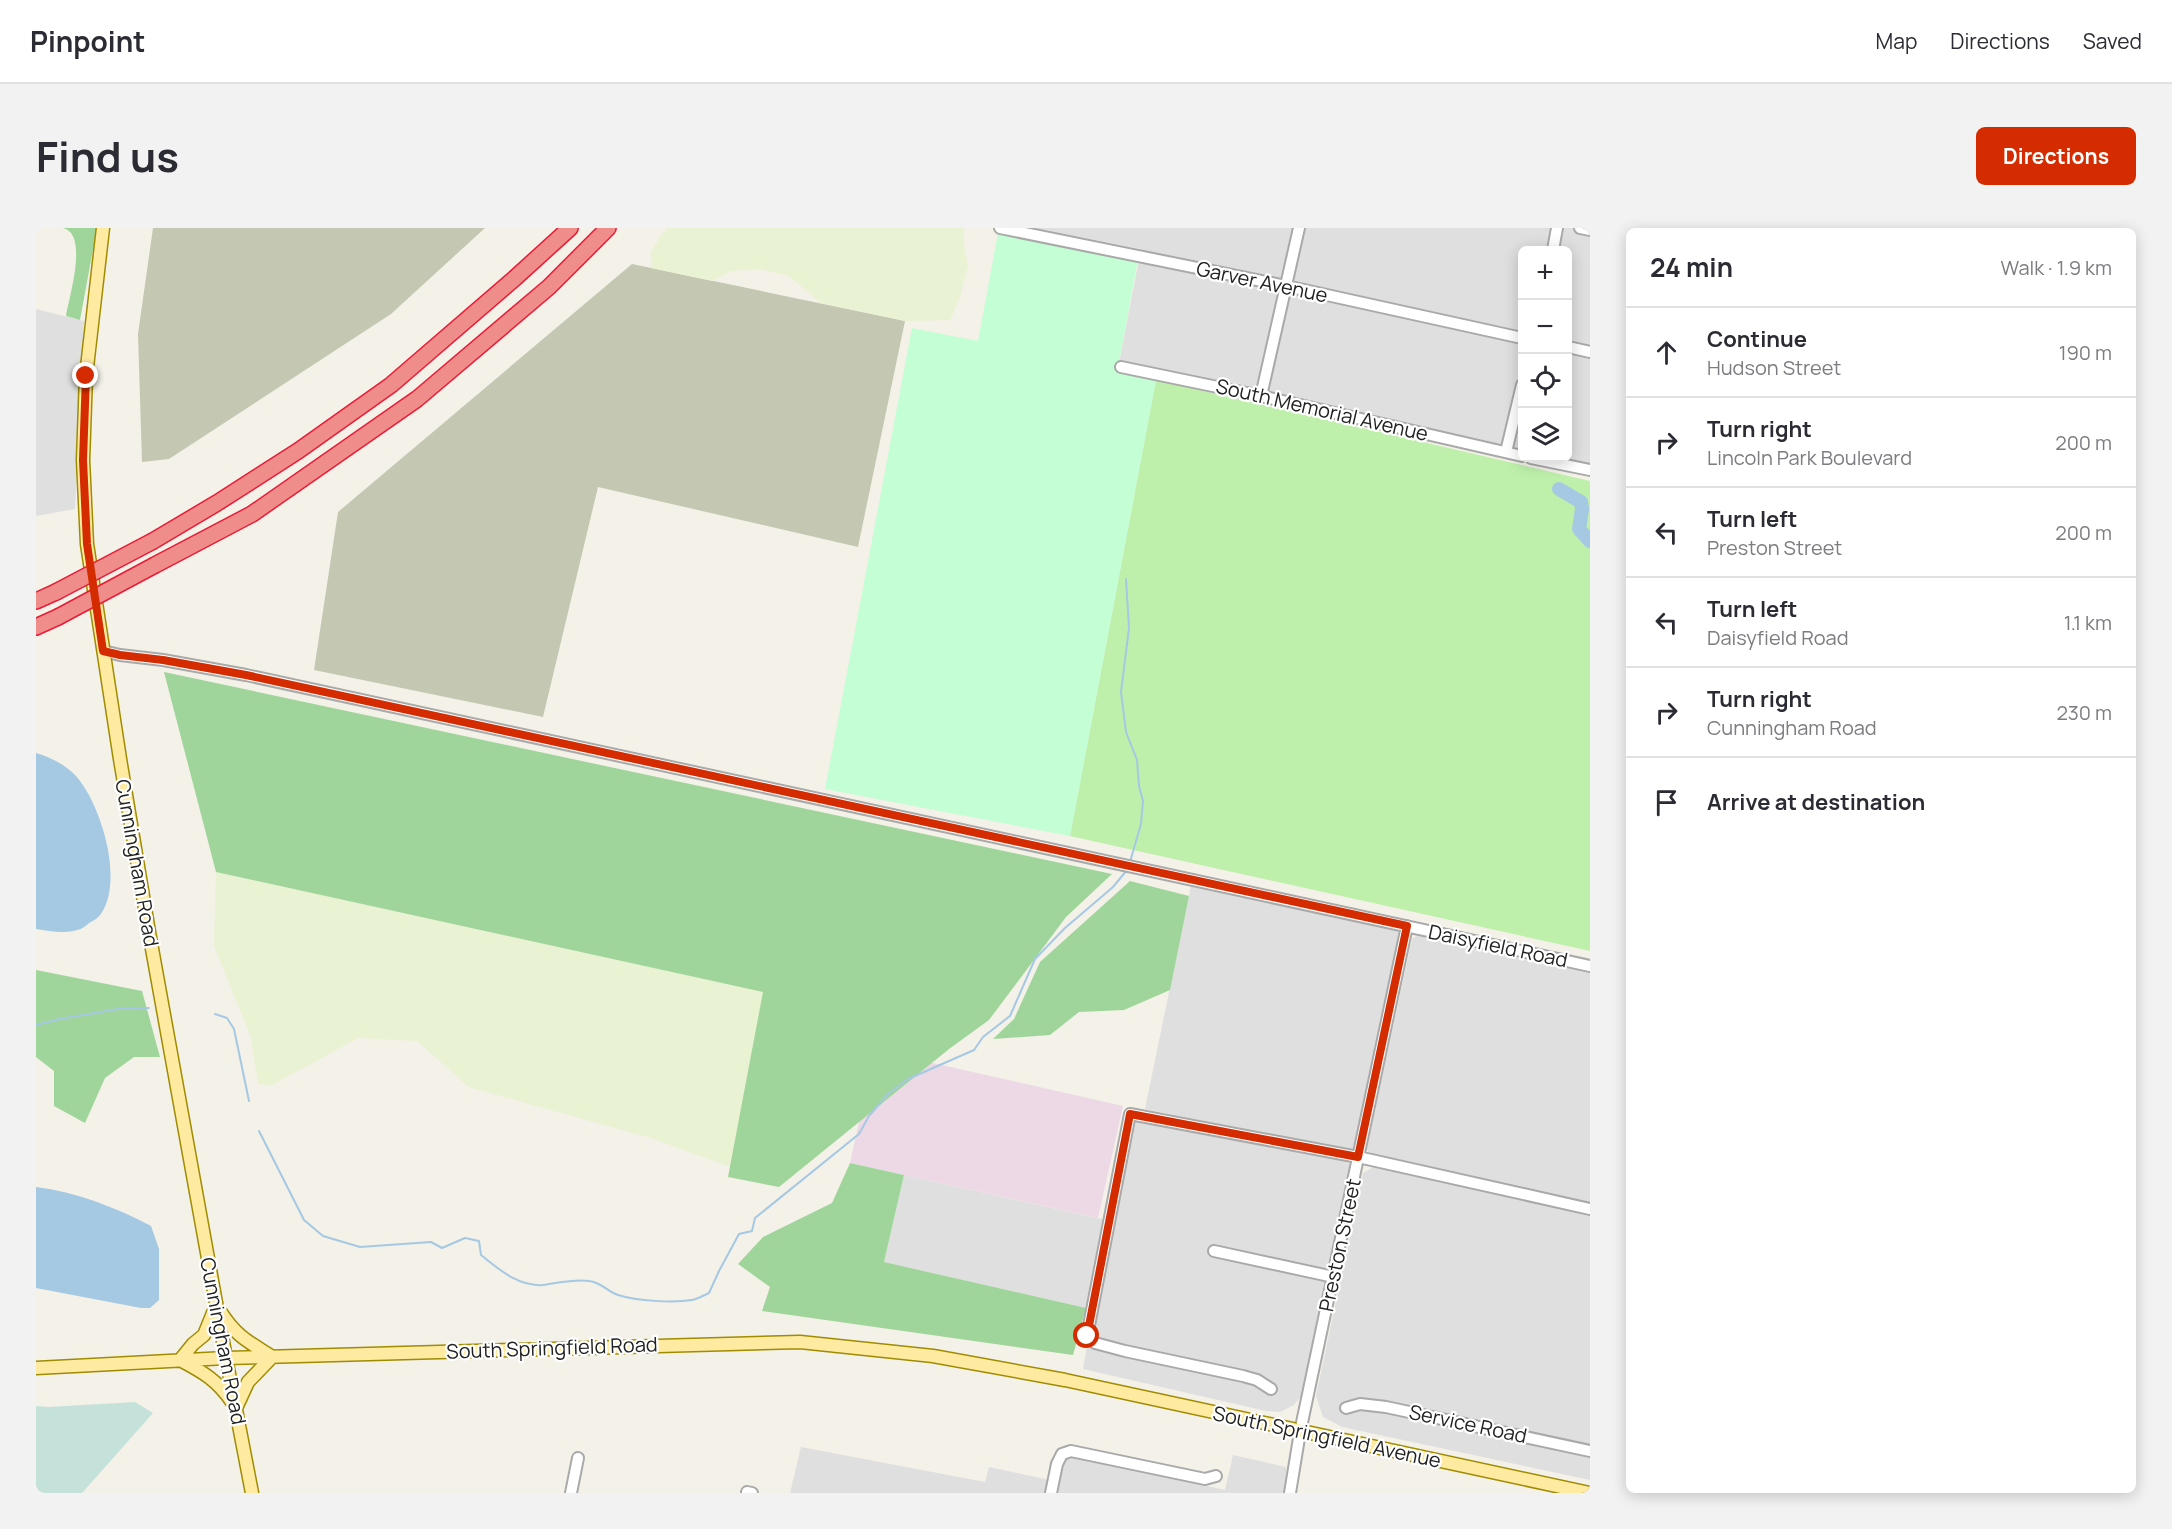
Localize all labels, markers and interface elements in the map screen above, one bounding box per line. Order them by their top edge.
text: Pinpoint [30,22,145,60]
text: Map [1876,27,1917,55]
text: Directions [1950,27,2050,55]
text: Saved [2083,27,2142,55]
text: Find us [36,127,179,185]
button: Directions [1976,127,2136,185]
map controls [1518,246,1572,462]
button: + [1518,246,1572,300]
text: 24 min [1650,249,1733,285]
street label: Garver Avenue [1194,254,1330,309]
text: Walk · 1.9 km [2001,254,2112,281]
button: − [1518,300,1572,354]
text: Continue [1707,324,1807,354]
icon: ahead [1650,336,1683,369]
text: 190 m [2059,339,2112,366]
button: locate [1518,354,1572,408]
text: Hudson Street [1707,354,1841,381]
route end [72,362,98,388]
street label: South Memorial Avenue [1213,372,1431,447]
button: layers [1518,408,1572,462]
text: Turn right [1707,414,1812,444]
icon: right [1650,426,1683,459]
text: 200 m [2055,429,2112,456]
text: Lincoln Park Boulevard [1707,444,1912,471]
text: Turn left [1707,504,1797,534]
icon: left [1650,516,1683,549]
text: 200 m [2055,519,2112,546]
text: Preston Street [1707,534,1842,561]
text: Turn left [1707,594,1797,624]
icon: left [1650,606,1683,639]
text: 1.1 km [2064,609,2112,636]
text: Daisyfield Road [1707,624,1849,651]
text: Turn right [1707,684,1812,714]
icon: right [1650,696,1683,729]
text: 230 m [2056,699,2112,726]
text: Cunningham Road [1707,714,1877,741]
street label: Cunningham Road [109,777,166,949]
icon: arrive [1650,786,1683,819]
text: Arrive at destination [1707,787,1925,817]
street label: Daisyfield Road [1426,918,1570,973]
street label: Preston Street [1312,1176,1367,1314]
street label: Cunningham Road [194,1255,253,1427]
route start [1073,1322,1099,1348]
street label: South Springfield Road [446,1330,658,1365]
street label: Service Road [1407,1398,1530,1449]
street label: South Springfield Avenue [1211,1399,1444,1474]

